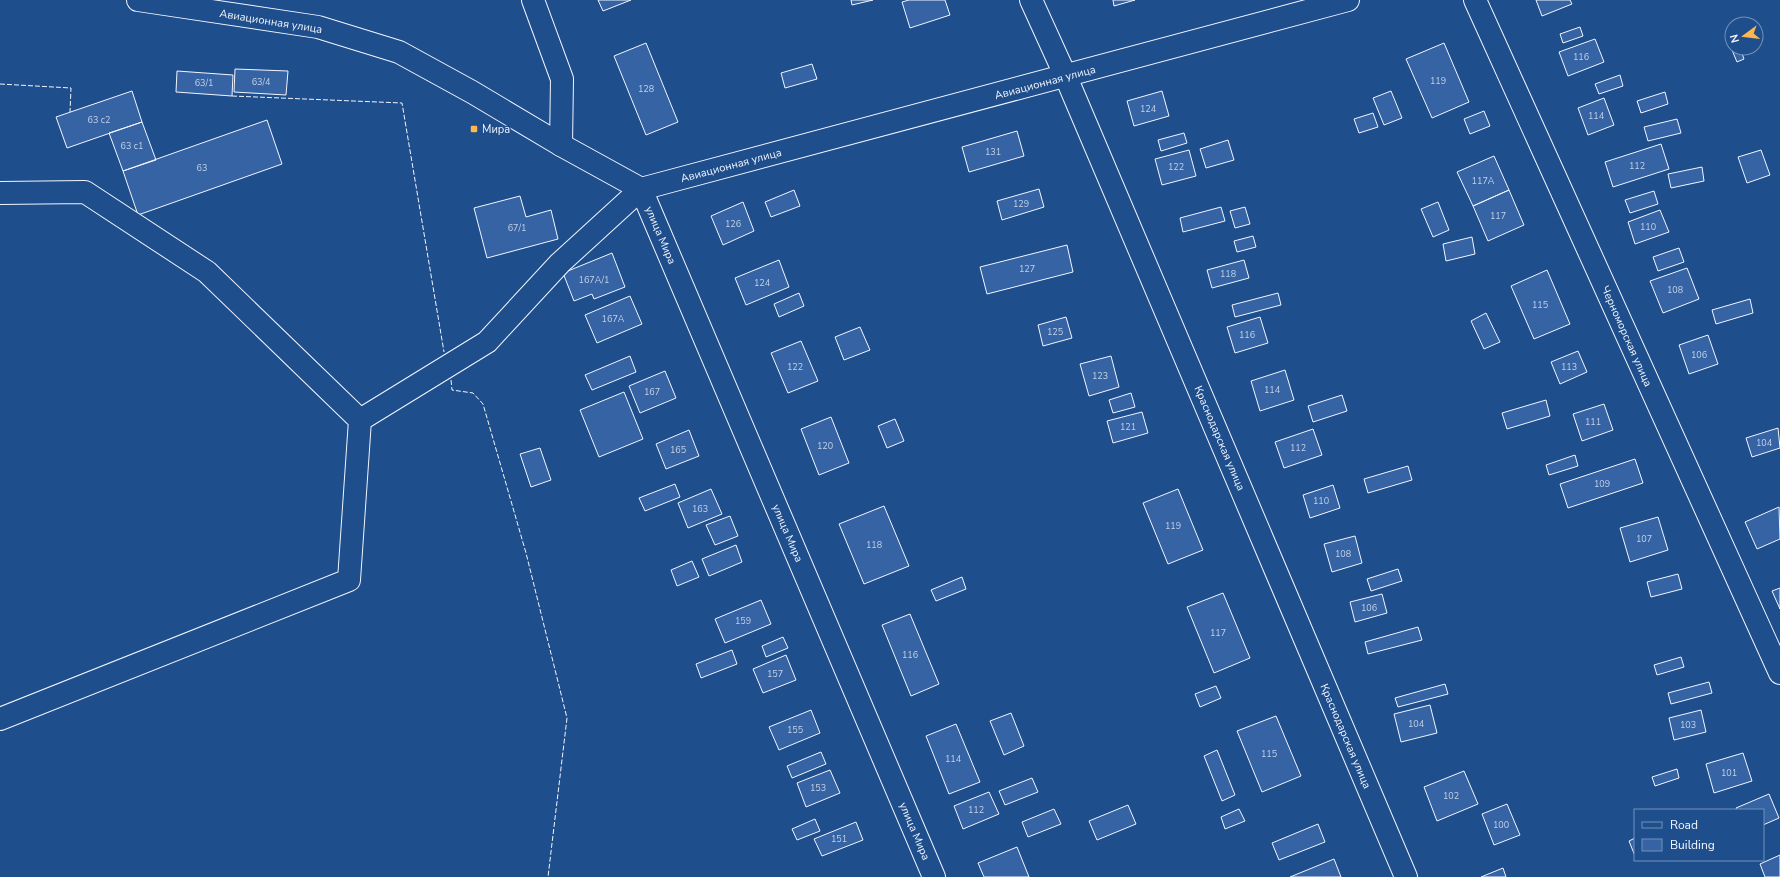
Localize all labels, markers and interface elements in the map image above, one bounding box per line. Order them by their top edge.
street label: Авиационная улица [218,6,323,37]
north arrow [1724,16,1764,56]
text: N [1727,33,1743,44]
house number: 116 [1573,51,1589,63]
street label: Авиационная улица [993,62,1097,103]
house number: 119 [1430,75,1446,87]
house number: 63/4 [252,76,271,88]
house number: 63/1 [195,77,213,89]
house number: 128 [638,83,654,95]
house number: 124 [1140,103,1157,115]
house number: 114 [1588,110,1605,122]
house number: 63 с2 [88,114,110,126]
place label: Мира [482,122,510,137]
marker: Мира [469,124,479,134]
house number: 63 с1 [121,140,143,152]
street label: Авиационная улица [679,145,783,186]
house number: 131 [985,146,1001,158]
house number: 112 [1629,160,1645,172]
house number: 122 [1168,161,1184,173]
house number: 63 [197,162,207,174]
house number: 117А [1472,175,1495,187]
house number: 129 [1013,198,1029,210]
street label: улица Мира [642,204,680,267]
house number: 117 [1490,210,1506,222]
house number: 126 [725,218,741,230]
house number: 110 [1640,221,1656,233]
house number: 67/1 [508,222,526,234]
house number: 127 [1019,263,1035,275]
house number: 118 [1220,268,1236,280]
house number: 167А/1 [579,274,609,286]
house number: 124 [754,277,771,289]
street label: Черноморская улица [1598,283,1656,389]
house number: 108 [1667,284,1683,296]
house number: 115 [1532,299,1548,311]
house number: 167А [602,313,625,325]
house number: 125 [1047,326,1063,338]
house number: 116 [1239,329,1255,341]
house number: 106 [1691,349,1707,361]
house number: 122 [787,361,803,373]
house number: 113 [1561,361,1577,373]
house number: 123 [1092,370,1108,382]
street label: Краснодарская улица [1191,383,1248,493]
house number: 114 [1264,384,1281,396]
house number: 167 [644,386,660,398]
house number: 111 [1585,416,1601,428]
house number: 121 [1120,421,1136,433]
house number: 104 [1756,437,1773,449]
house number: 120 [817,440,833,452]
house number: 112 [1290,442,1306,454]
house number: 165 [670,444,686,456]
house number: 109 [1594,478,1610,490]
house number: 110 [1313,495,1329,507]
street label: улица Мира [769,502,807,565]
house number: 163 [692,503,708,515]
house number: 119 [1165,520,1181,532]
house number: 107 [1636,533,1652,545]
house number: 118 [866,539,882,551]
house number: 108 [1335,548,1351,560]
house number: 106 [1361,602,1377,614]
house number: 159 [735,615,751,627]
house number: 117 [1210,627,1226,639]
house number: 116 [902,649,918,661]
house number: 157 [767,668,783,680]
street label: Краснодарская улица [1317,681,1374,791]
house number: 104 [1408,718,1425,730]
house number: 103 [1680,719,1696,731]
house number: 155 [787,724,803,736]
house number: 115 [1261,748,1277,760]
house number: 114 [945,753,962,765]
house number: 101 [1721,767,1737,779]
house number: 153 [810,782,826,794]
house number: 102 [1443,790,1459,802]
street label: улица Мира [896,800,934,863]
house number: 112 [968,804,984,816]
legend [1634,809,1764,861]
text: Road [1670,817,1698,833]
house number: 100 [1493,819,1509,831]
house number: 151 [831,833,847,845]
text: Building [1670,837,1715,853]

